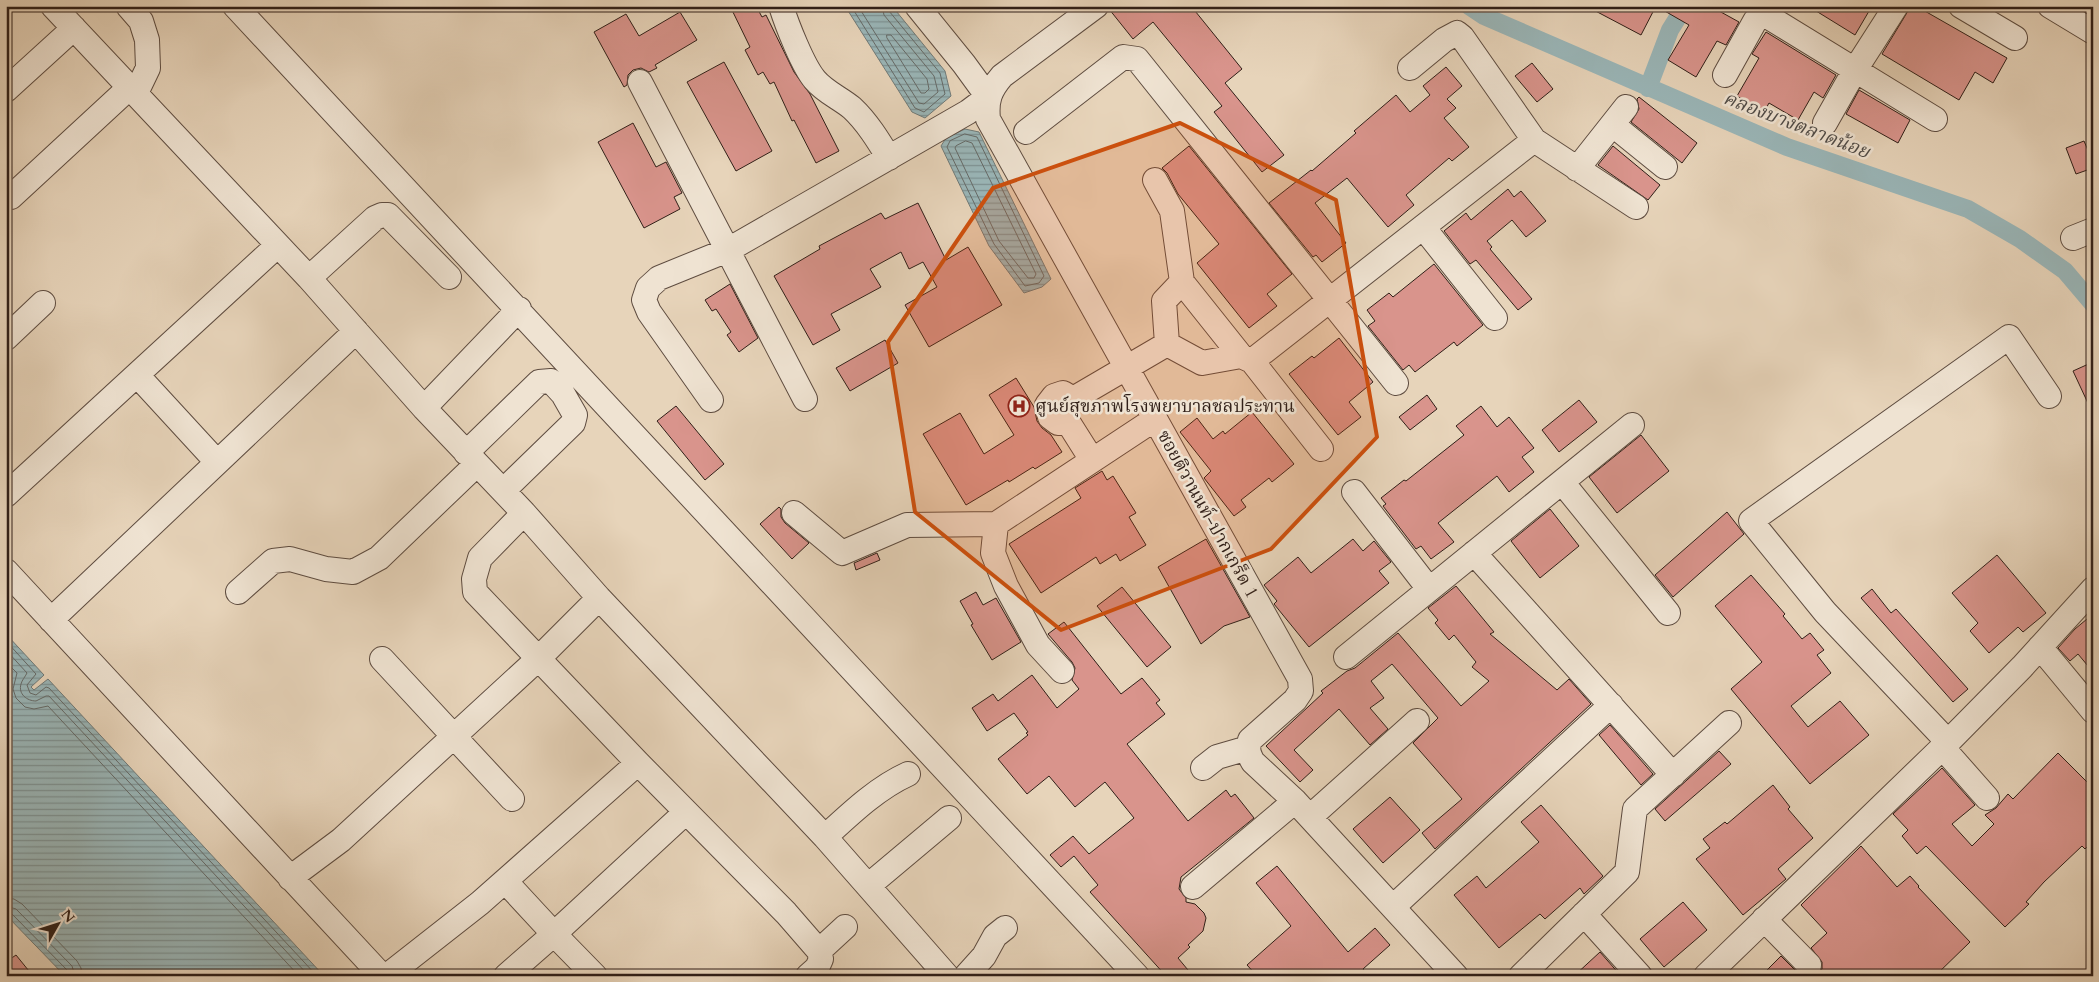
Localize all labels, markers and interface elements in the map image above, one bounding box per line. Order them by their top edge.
water label: คลองบางตลาดน้อย [1720,85,1875,165]
place label: ศูนย์สุขภาพโรงพยาบาลชลประทาน [1035,393,1295,419]
hospital icon: ศูนย์สุขภาพโรงพยาบาลชลประทาน [1007,394,1031,418]
street label: ซอยติวานนท์-ปากเกร็ด 1 [1151,426,1264,603]
north arrow [32,900,82,950]
text: N [57,905,79,927]

